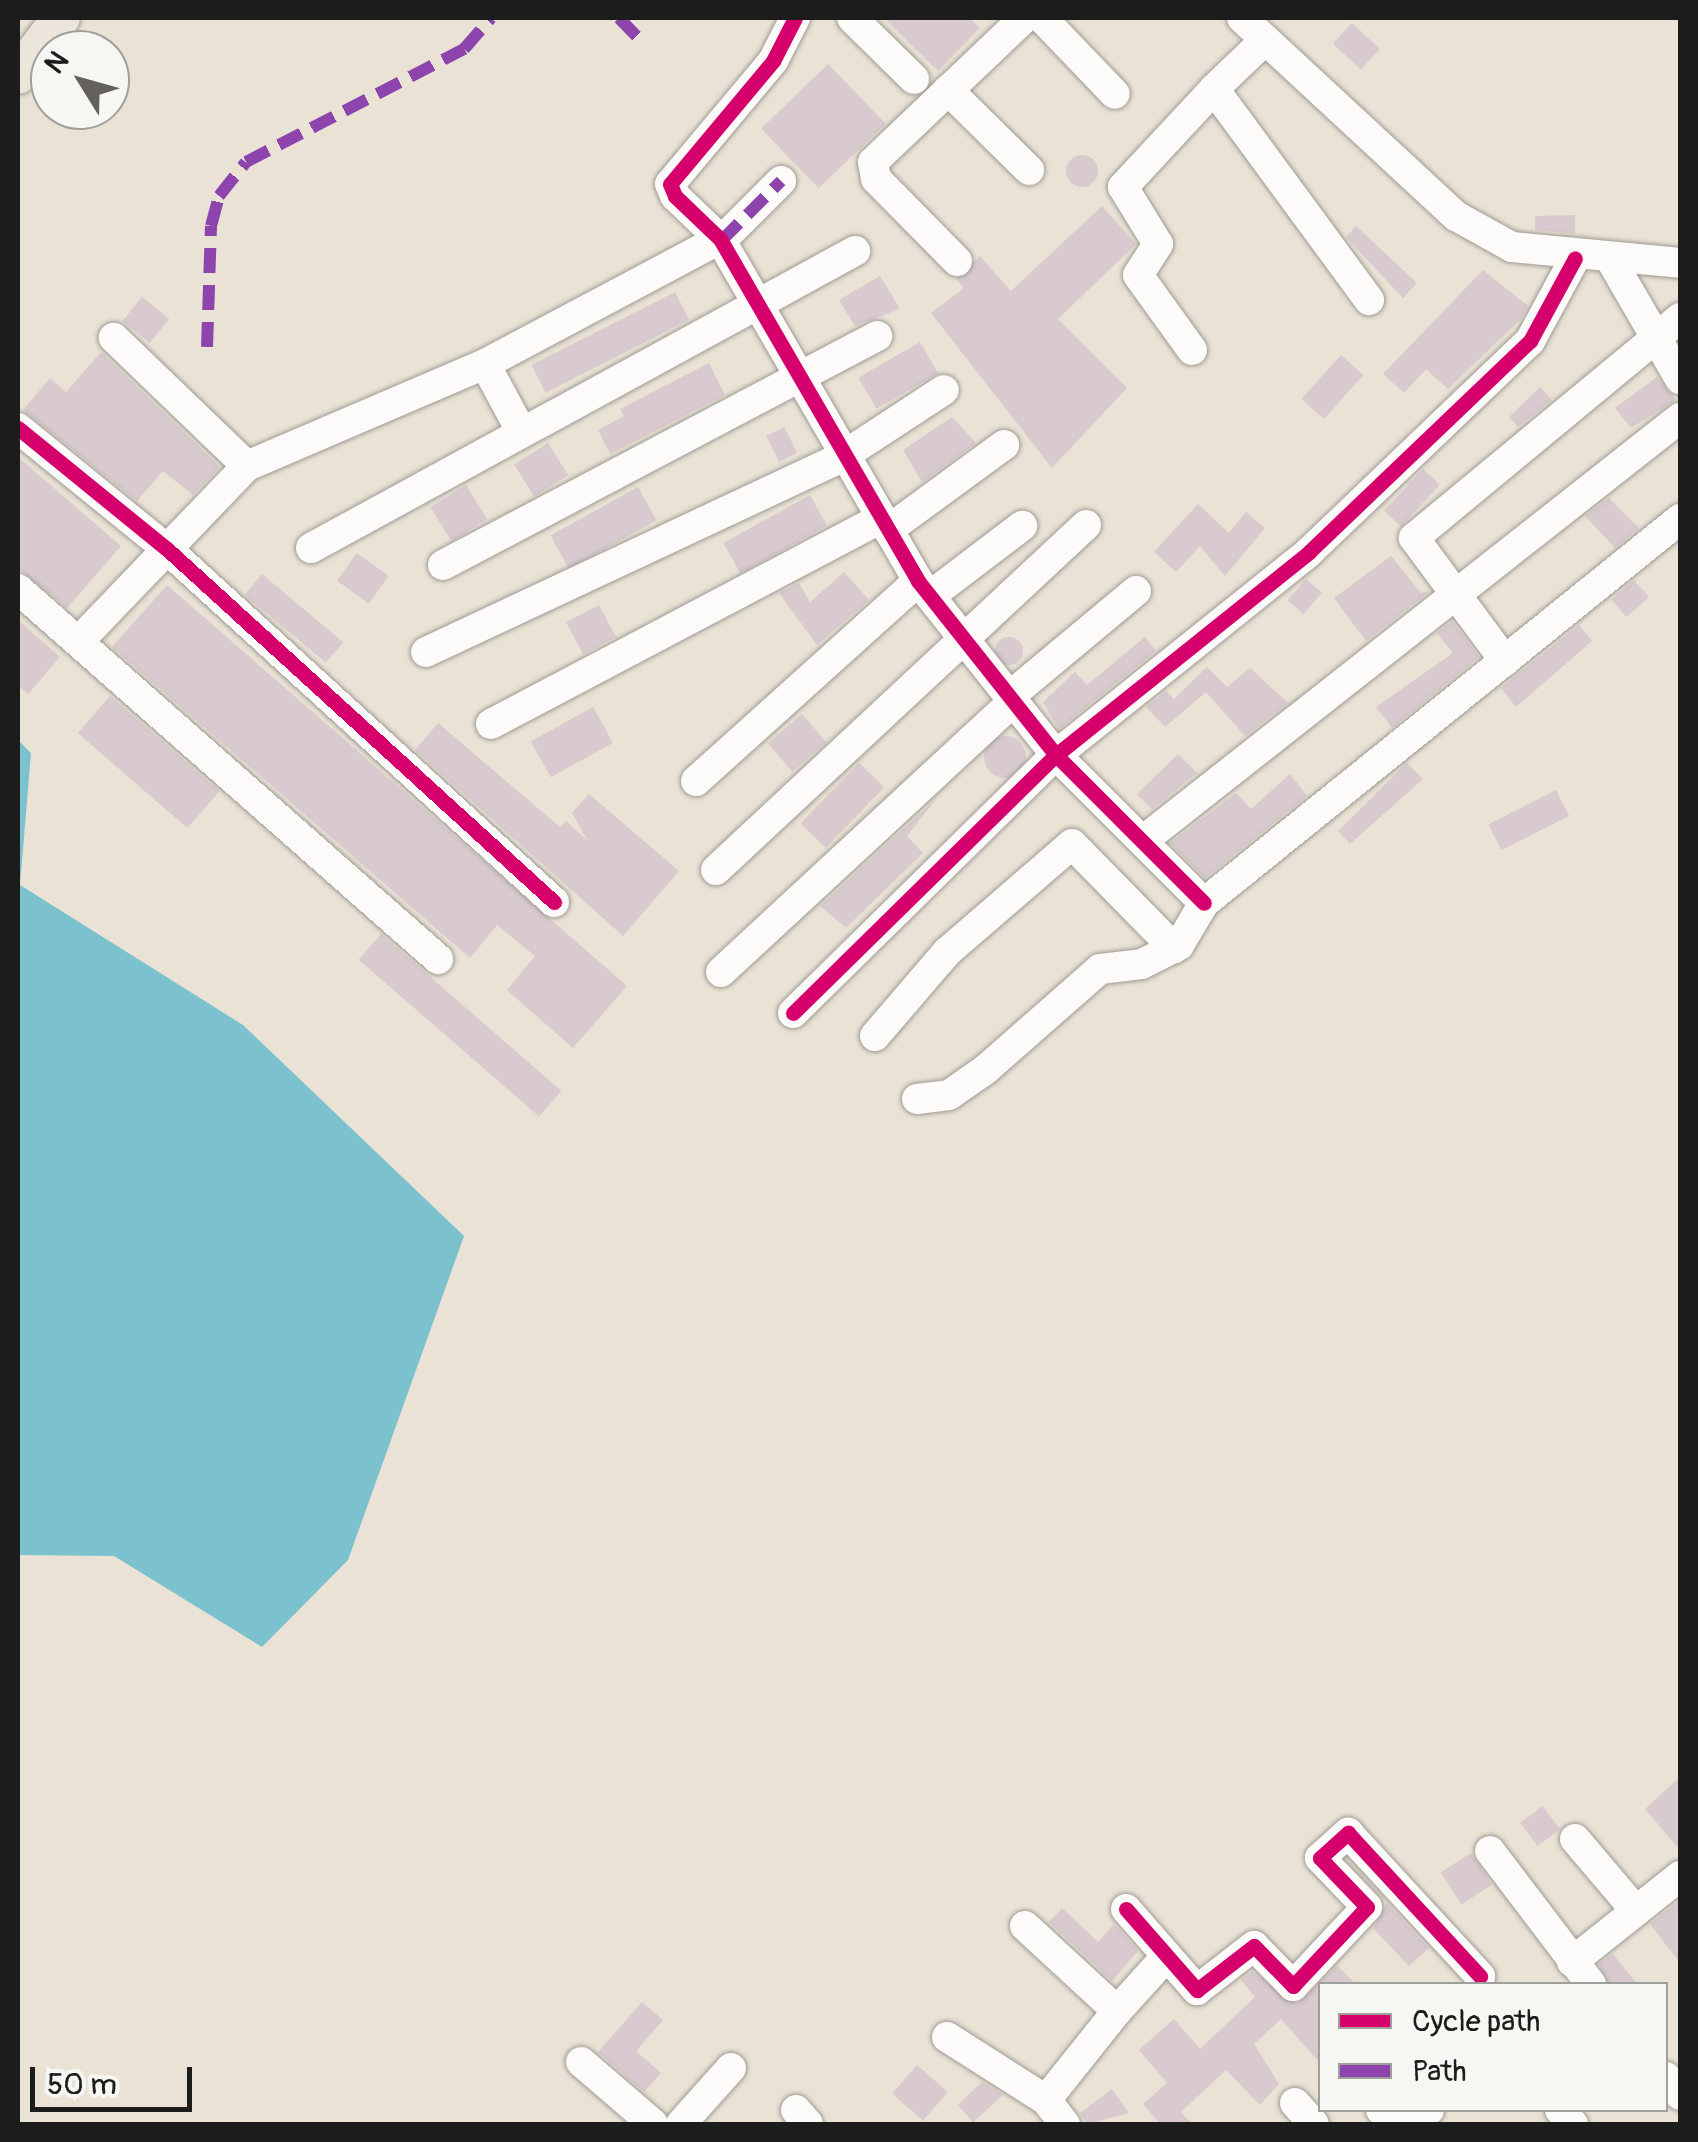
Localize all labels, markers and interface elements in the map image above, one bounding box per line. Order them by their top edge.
north arrow [30,30,130,130]
text: N [38,45,77,81]
legend [1318,1982,1668,2112]
text: Cycle path [1412,2003,1540,2040]
scale bar [35,2047,198,2109]
text: Path [1412,2053,1467,2090]
text: 50 m [47,2066,117,2103]

